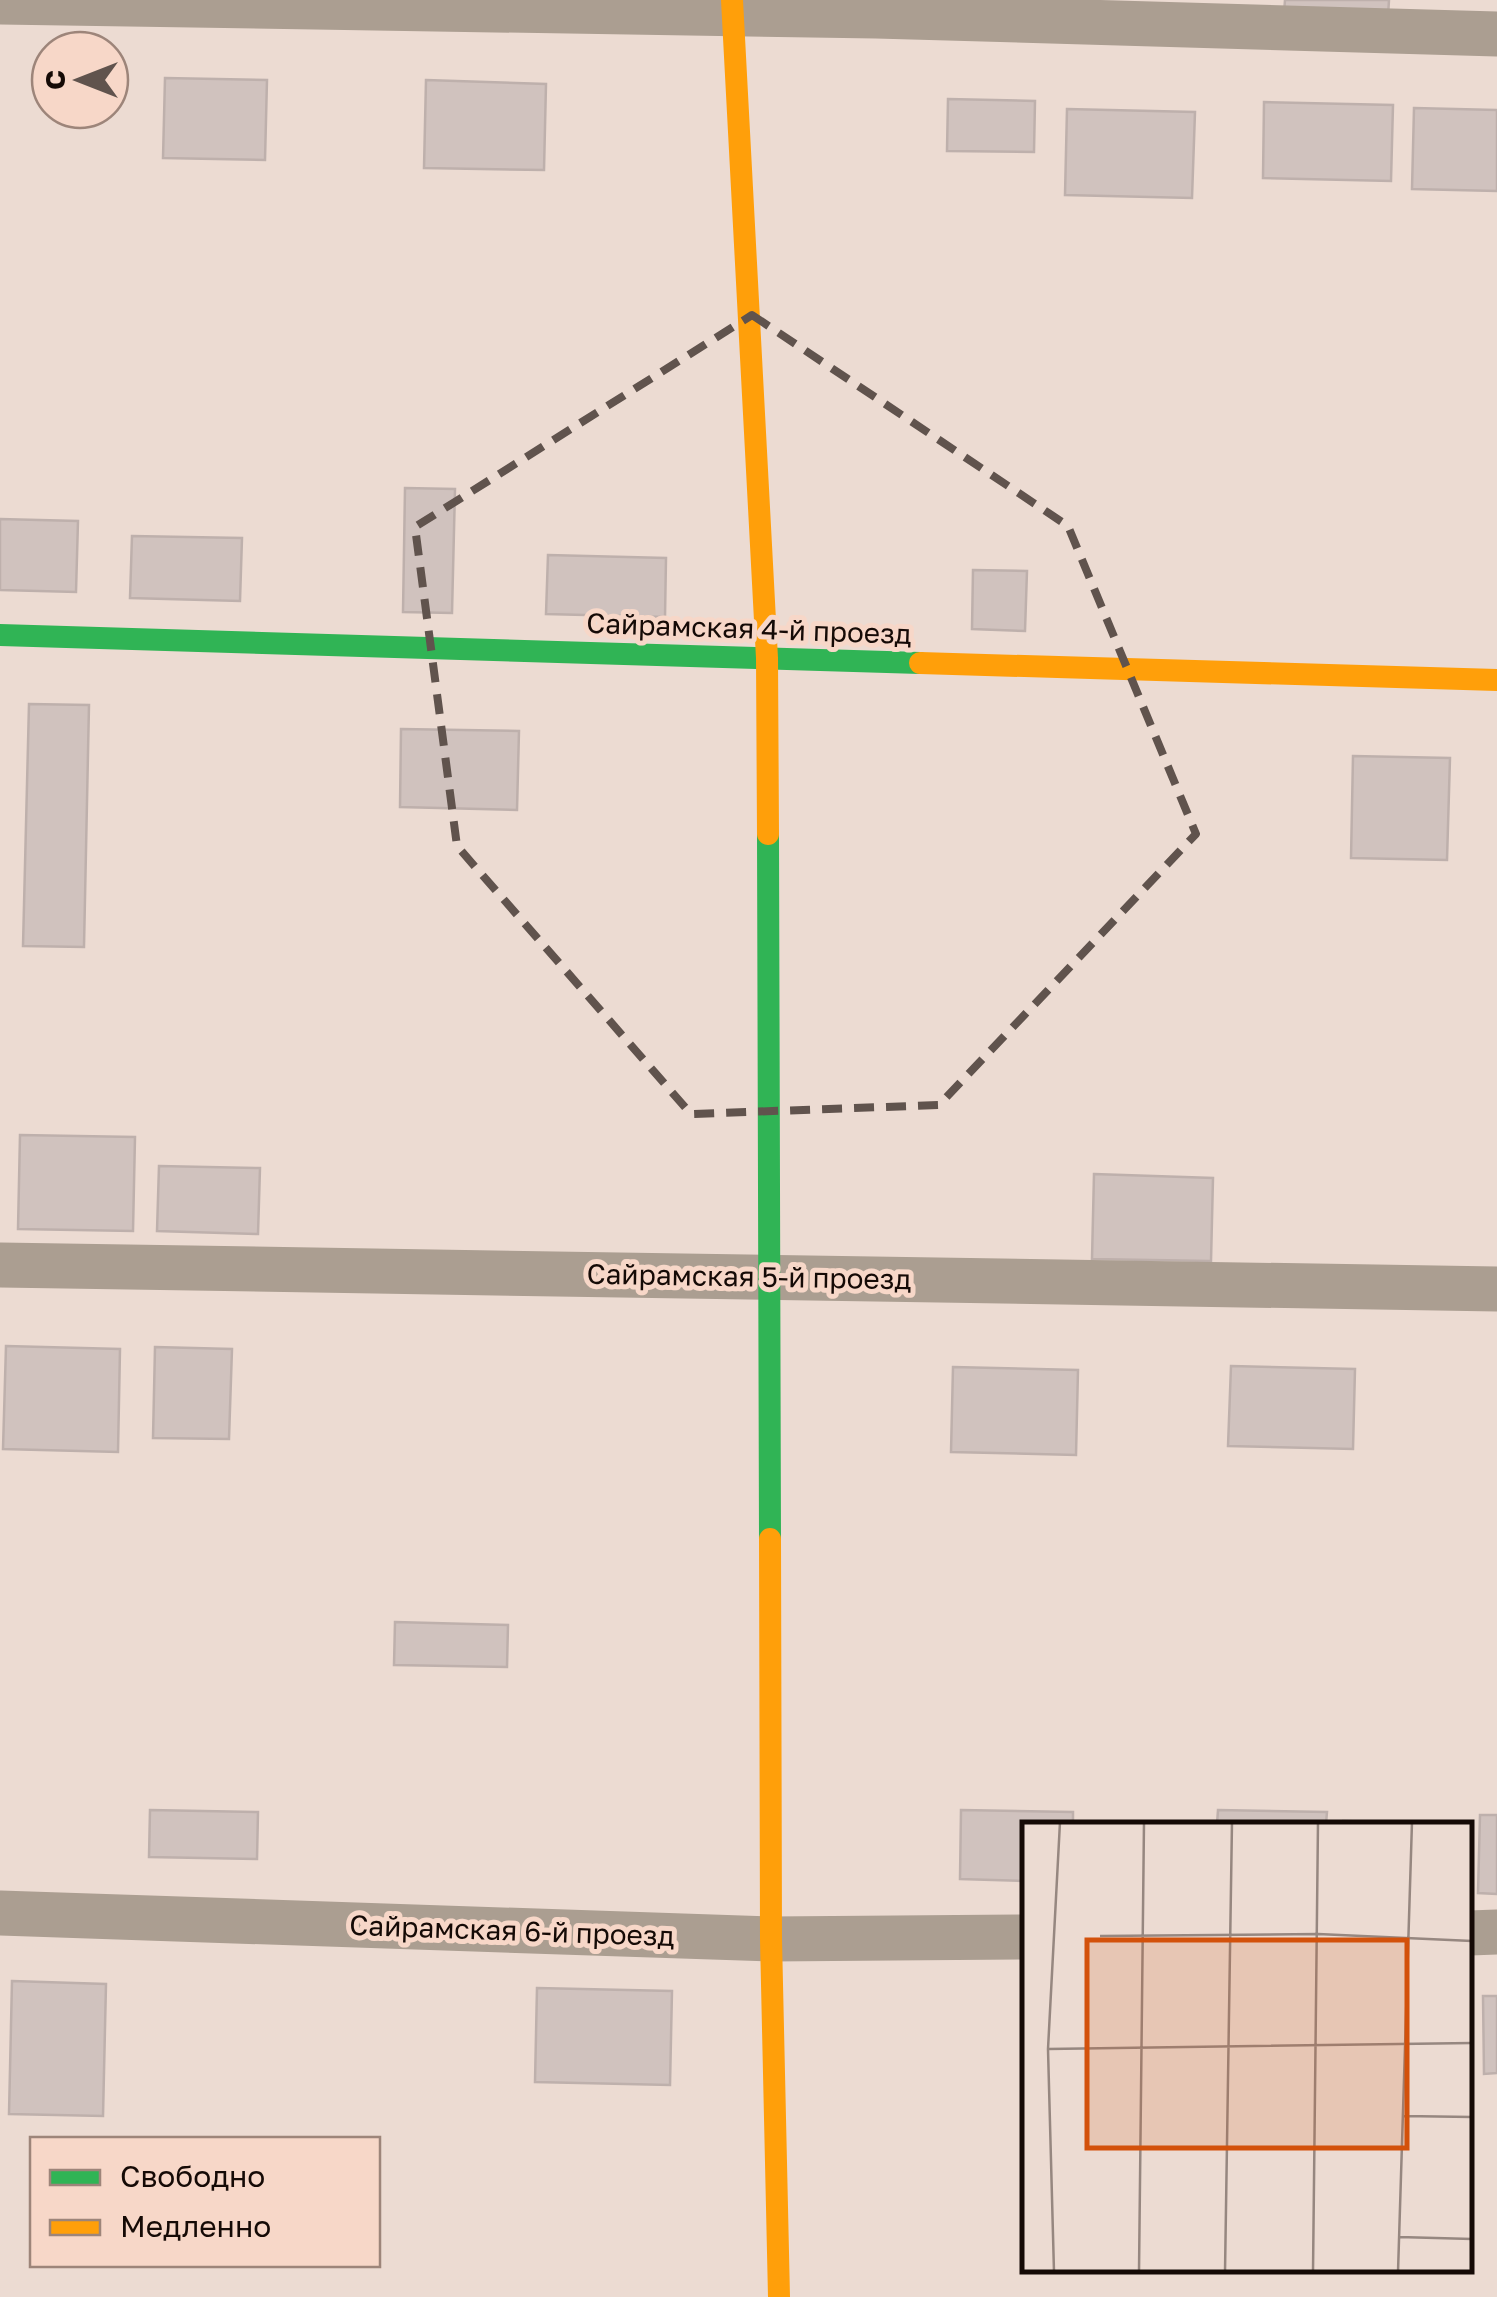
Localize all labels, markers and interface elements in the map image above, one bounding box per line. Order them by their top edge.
north arrow [30,30,130,130]
text: С [38,70,71,90]
street label: Сайрамская 4-й проезд [586,606,912,650]
street label: Сайрамская 5-й проезд [586,1257,912,1295]
inset map [1022,1822,1472,2272]
street label: Сайрамская 6-й проезд [349,1908,675,1952]
legend [30,2137,380,2267]
text: Свободно [120,2158,265,2194]
text: Медленно [120,2208,271,2244]

